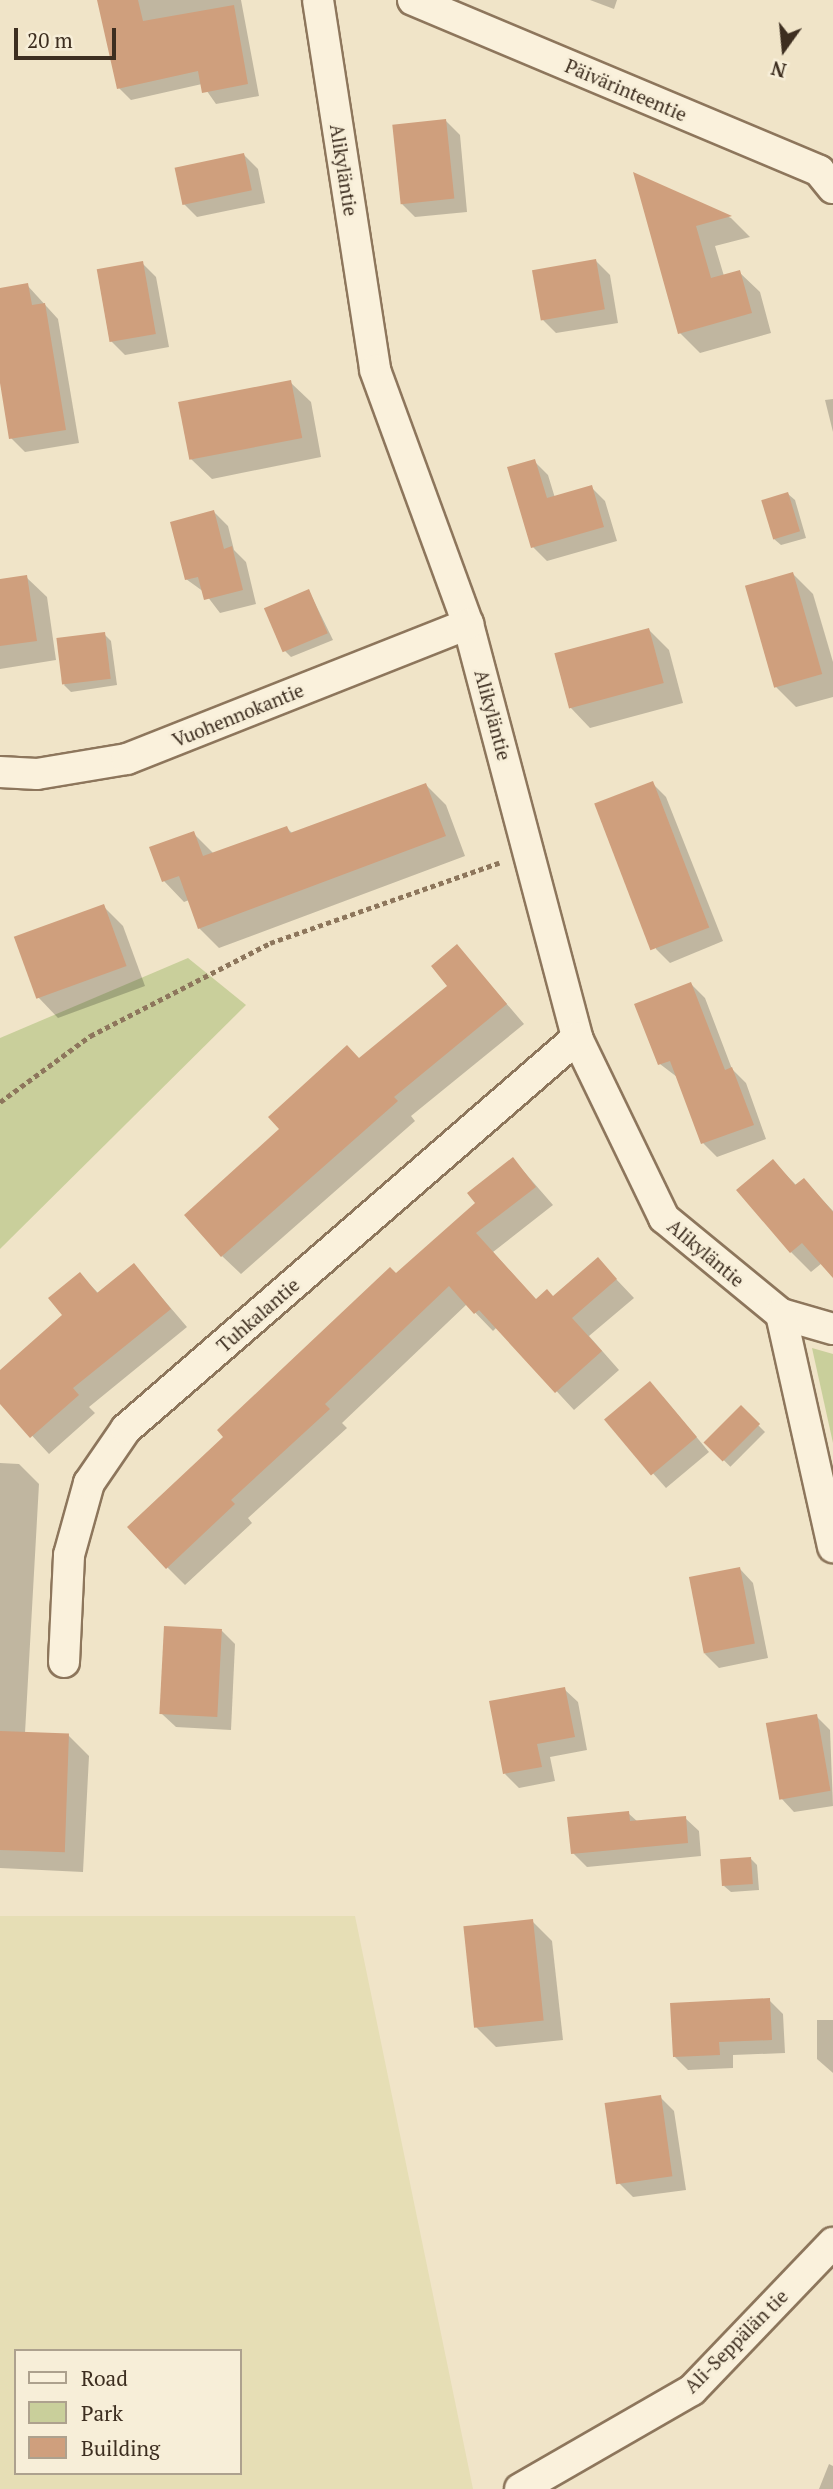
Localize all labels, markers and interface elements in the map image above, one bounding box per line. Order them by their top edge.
scale bar [18,14,119,58]
north arrow [749,14,819,84]
text: 20 m [27,26,73,54]
street label: Päivärinteentie [562,54,690,126]
text: N [768,56,789,84]
street label: Alikyläntie [325,122,363,218]
street label: Alikyläntie [470,667,516,763]
street label: Vuohennokantie [169,678,307,752]
street label: Alikyläntie [663,1214,749,1292]
street label: Tuhkalantie [212,1273,304,1357]
street label: Ali-Seppälän tie [680,2285,792,2397]
legend [14,2349,242,2475]
text: Road [81,2364,128,2392]
text: Park [81,2399,123,2427]
text: Building [81,2434,160,2462]

